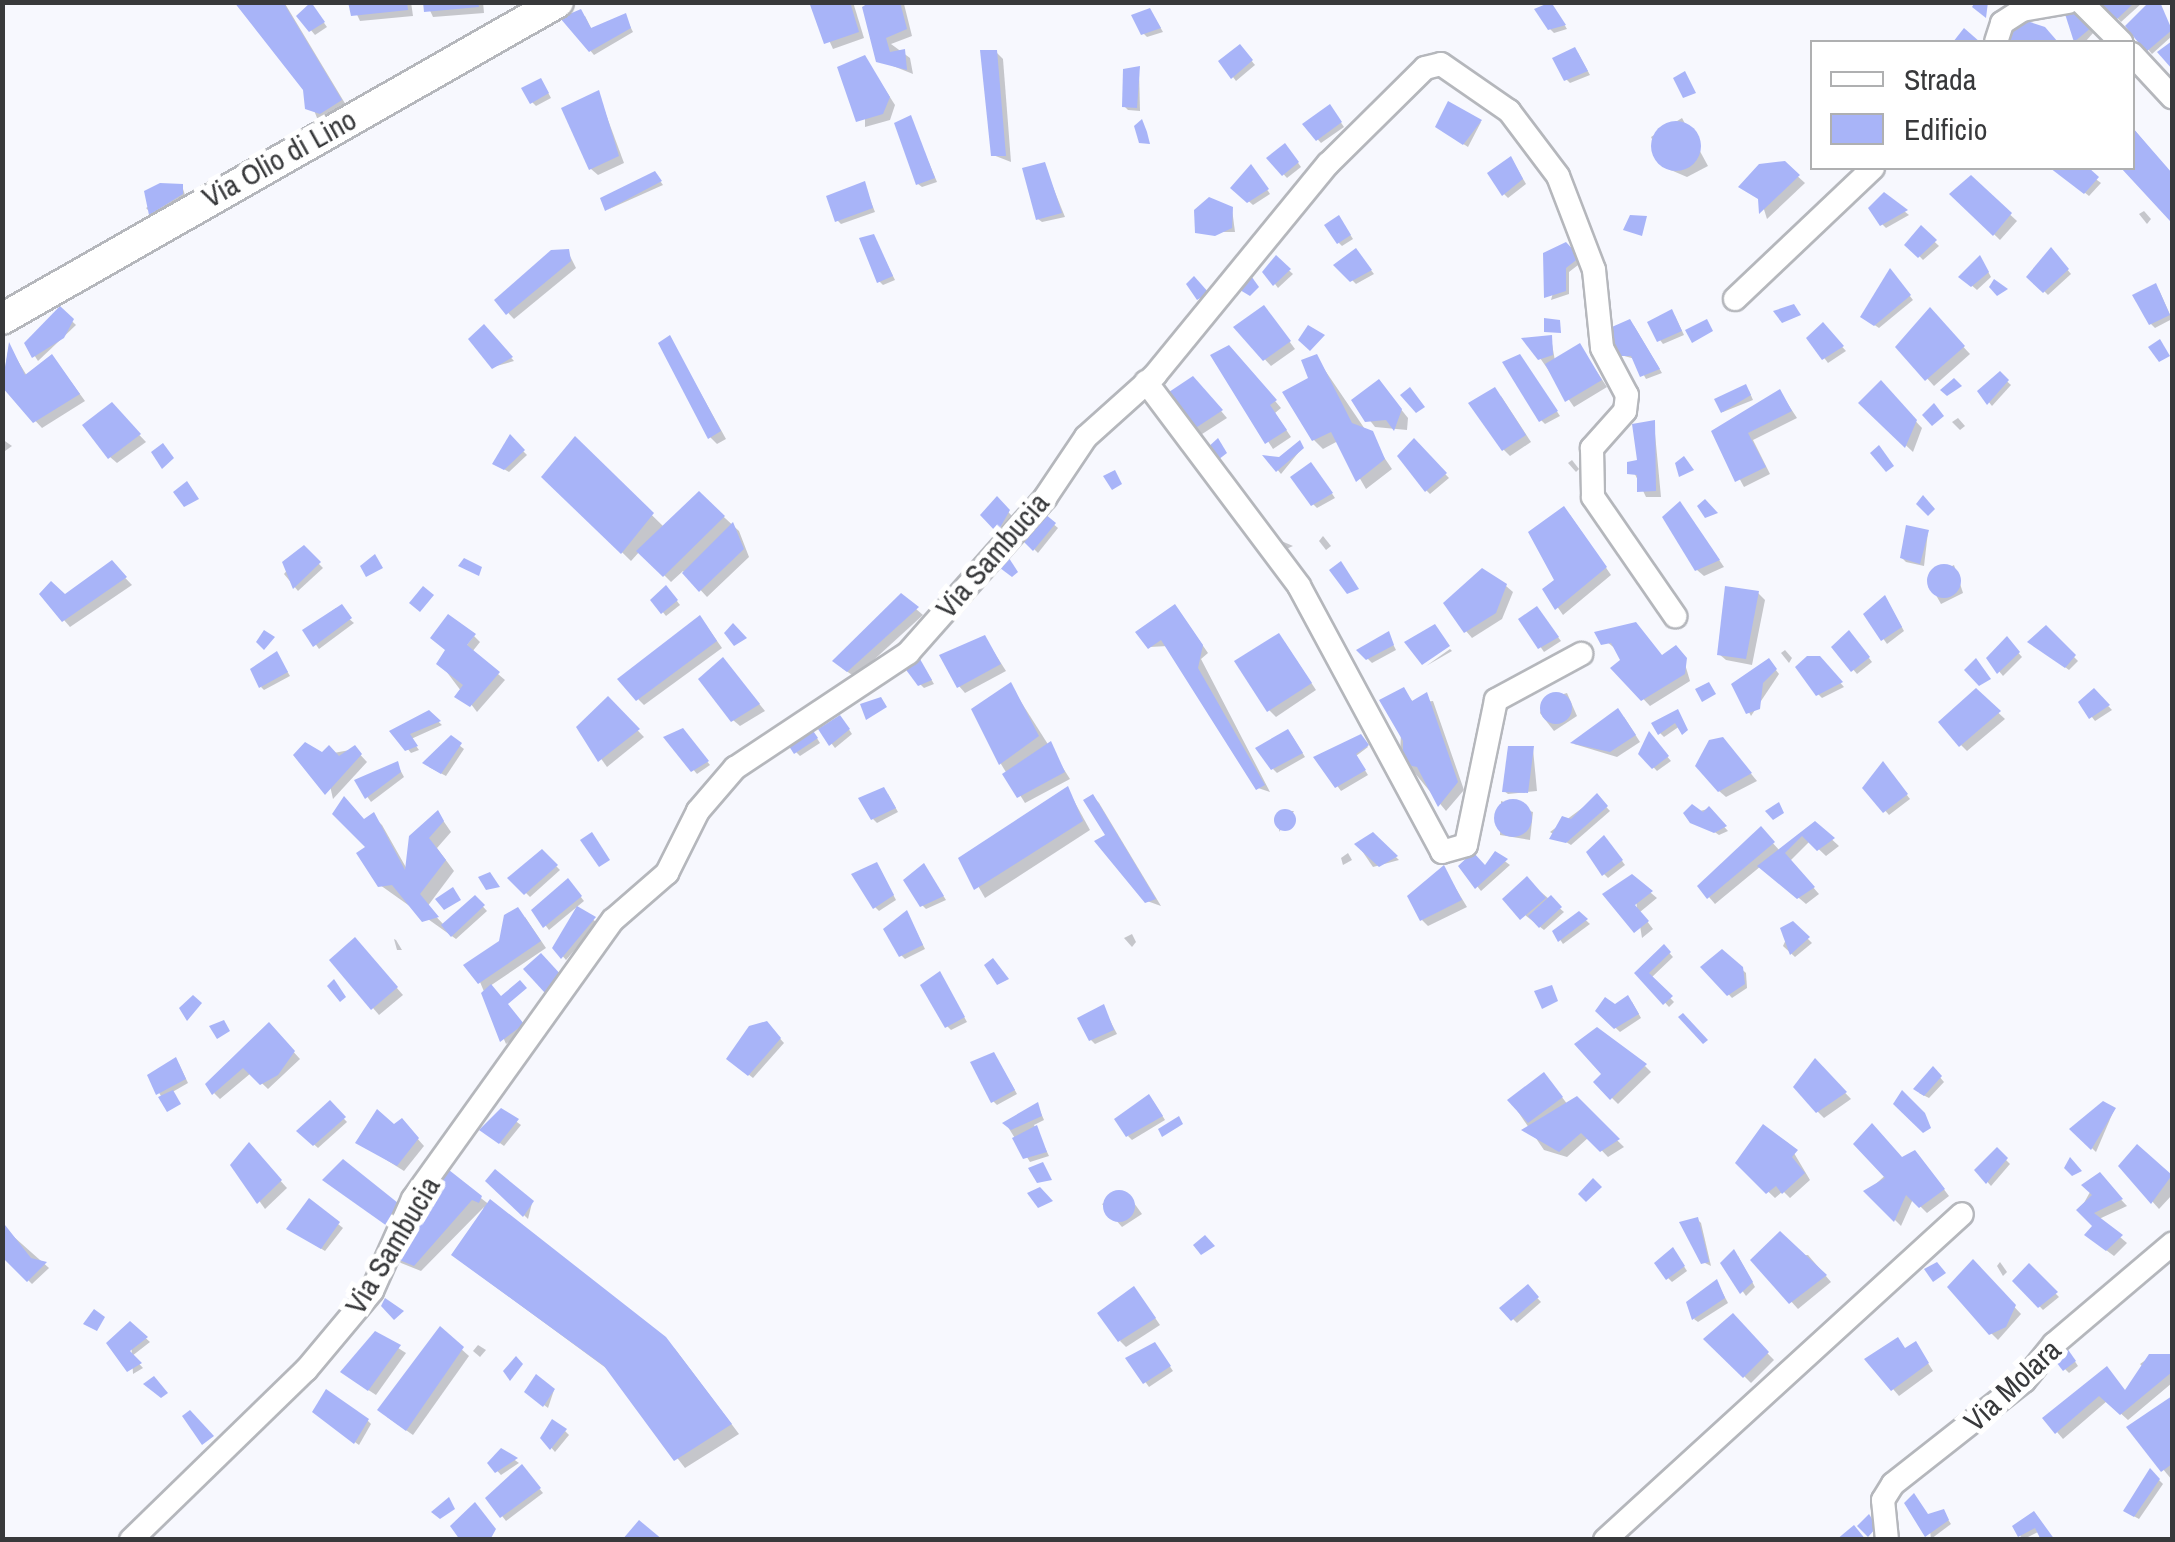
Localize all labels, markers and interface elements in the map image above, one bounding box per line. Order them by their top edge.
legend [1810,40,2135,170]
text: Strada [1904,59,1976,99]
street label: Via Olio di Lino [196,101,362,215]
text: Edificio [1904,109,1987,149]
street label: Via Sambucia [928,485,1056,625]
street label: Via Sambucia [337,1170,447,1320]
street label: Via Molara [1956,1331,2068,1439]

